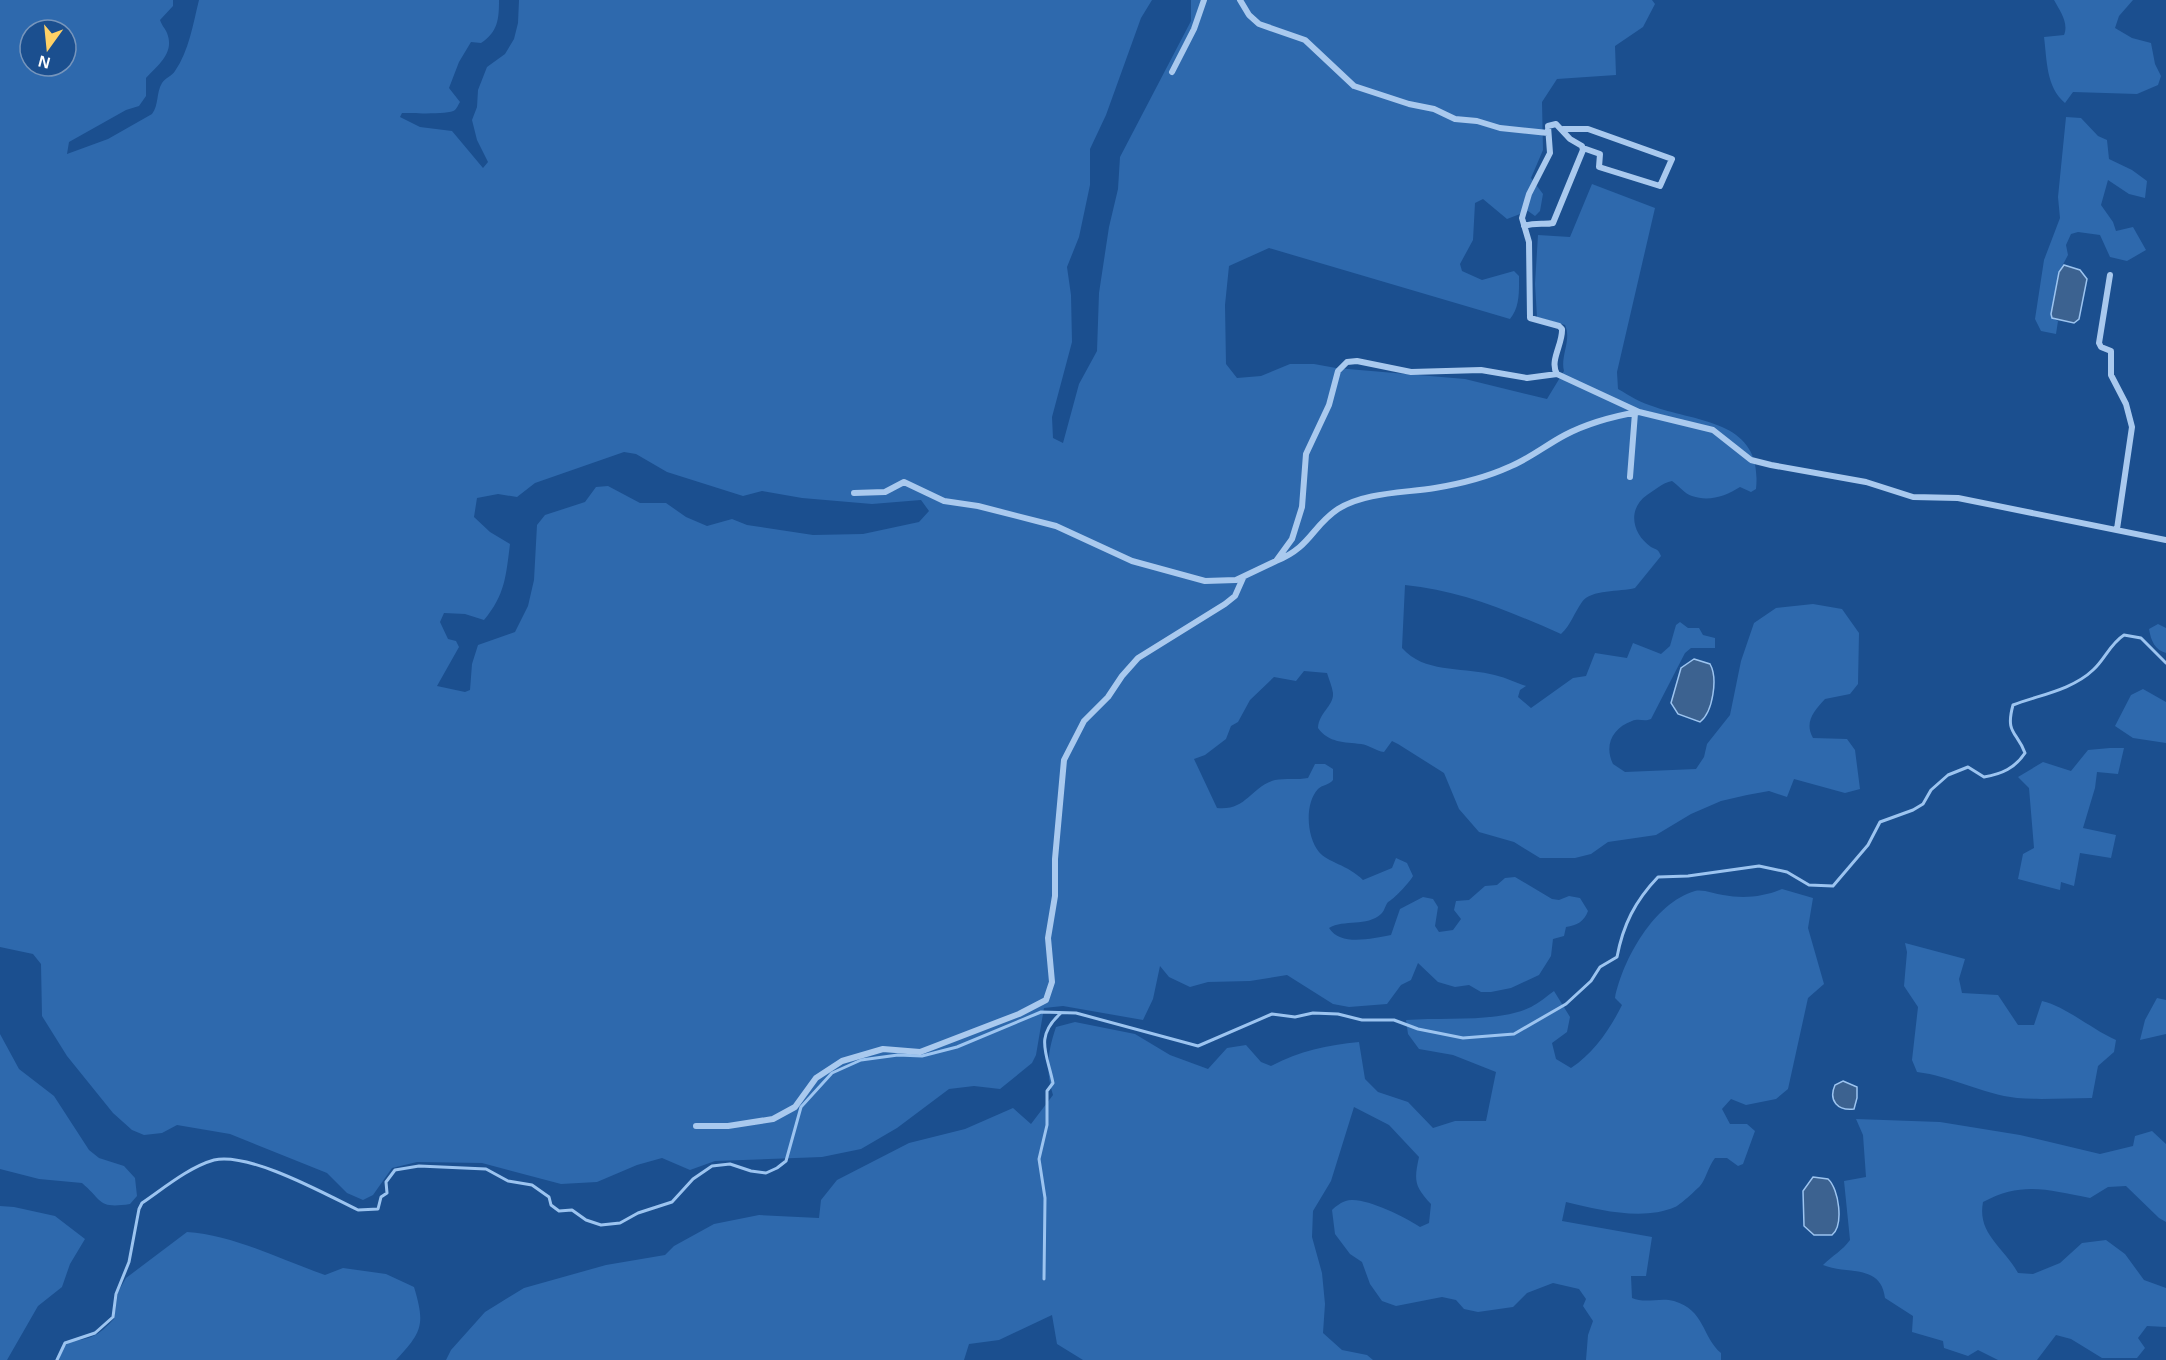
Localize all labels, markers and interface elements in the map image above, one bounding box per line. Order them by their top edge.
north arrow [18,18,78,78]
text: N [36,52,52,72]

